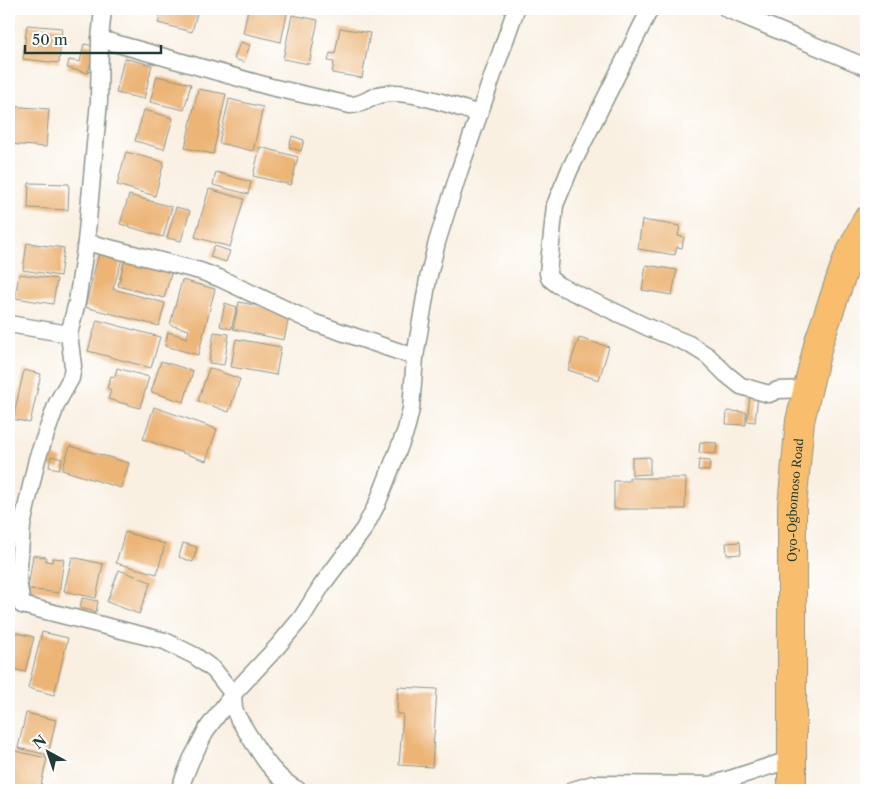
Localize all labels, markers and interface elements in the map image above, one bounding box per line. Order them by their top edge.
scale bar [25,22,161,54]
text: 50 m [32,30,68,49]
street label: Oyo-Ogbomoso Road [784,437,806,562]
north arrow [22,726,72,776]
text: N [29,731,50,753]

